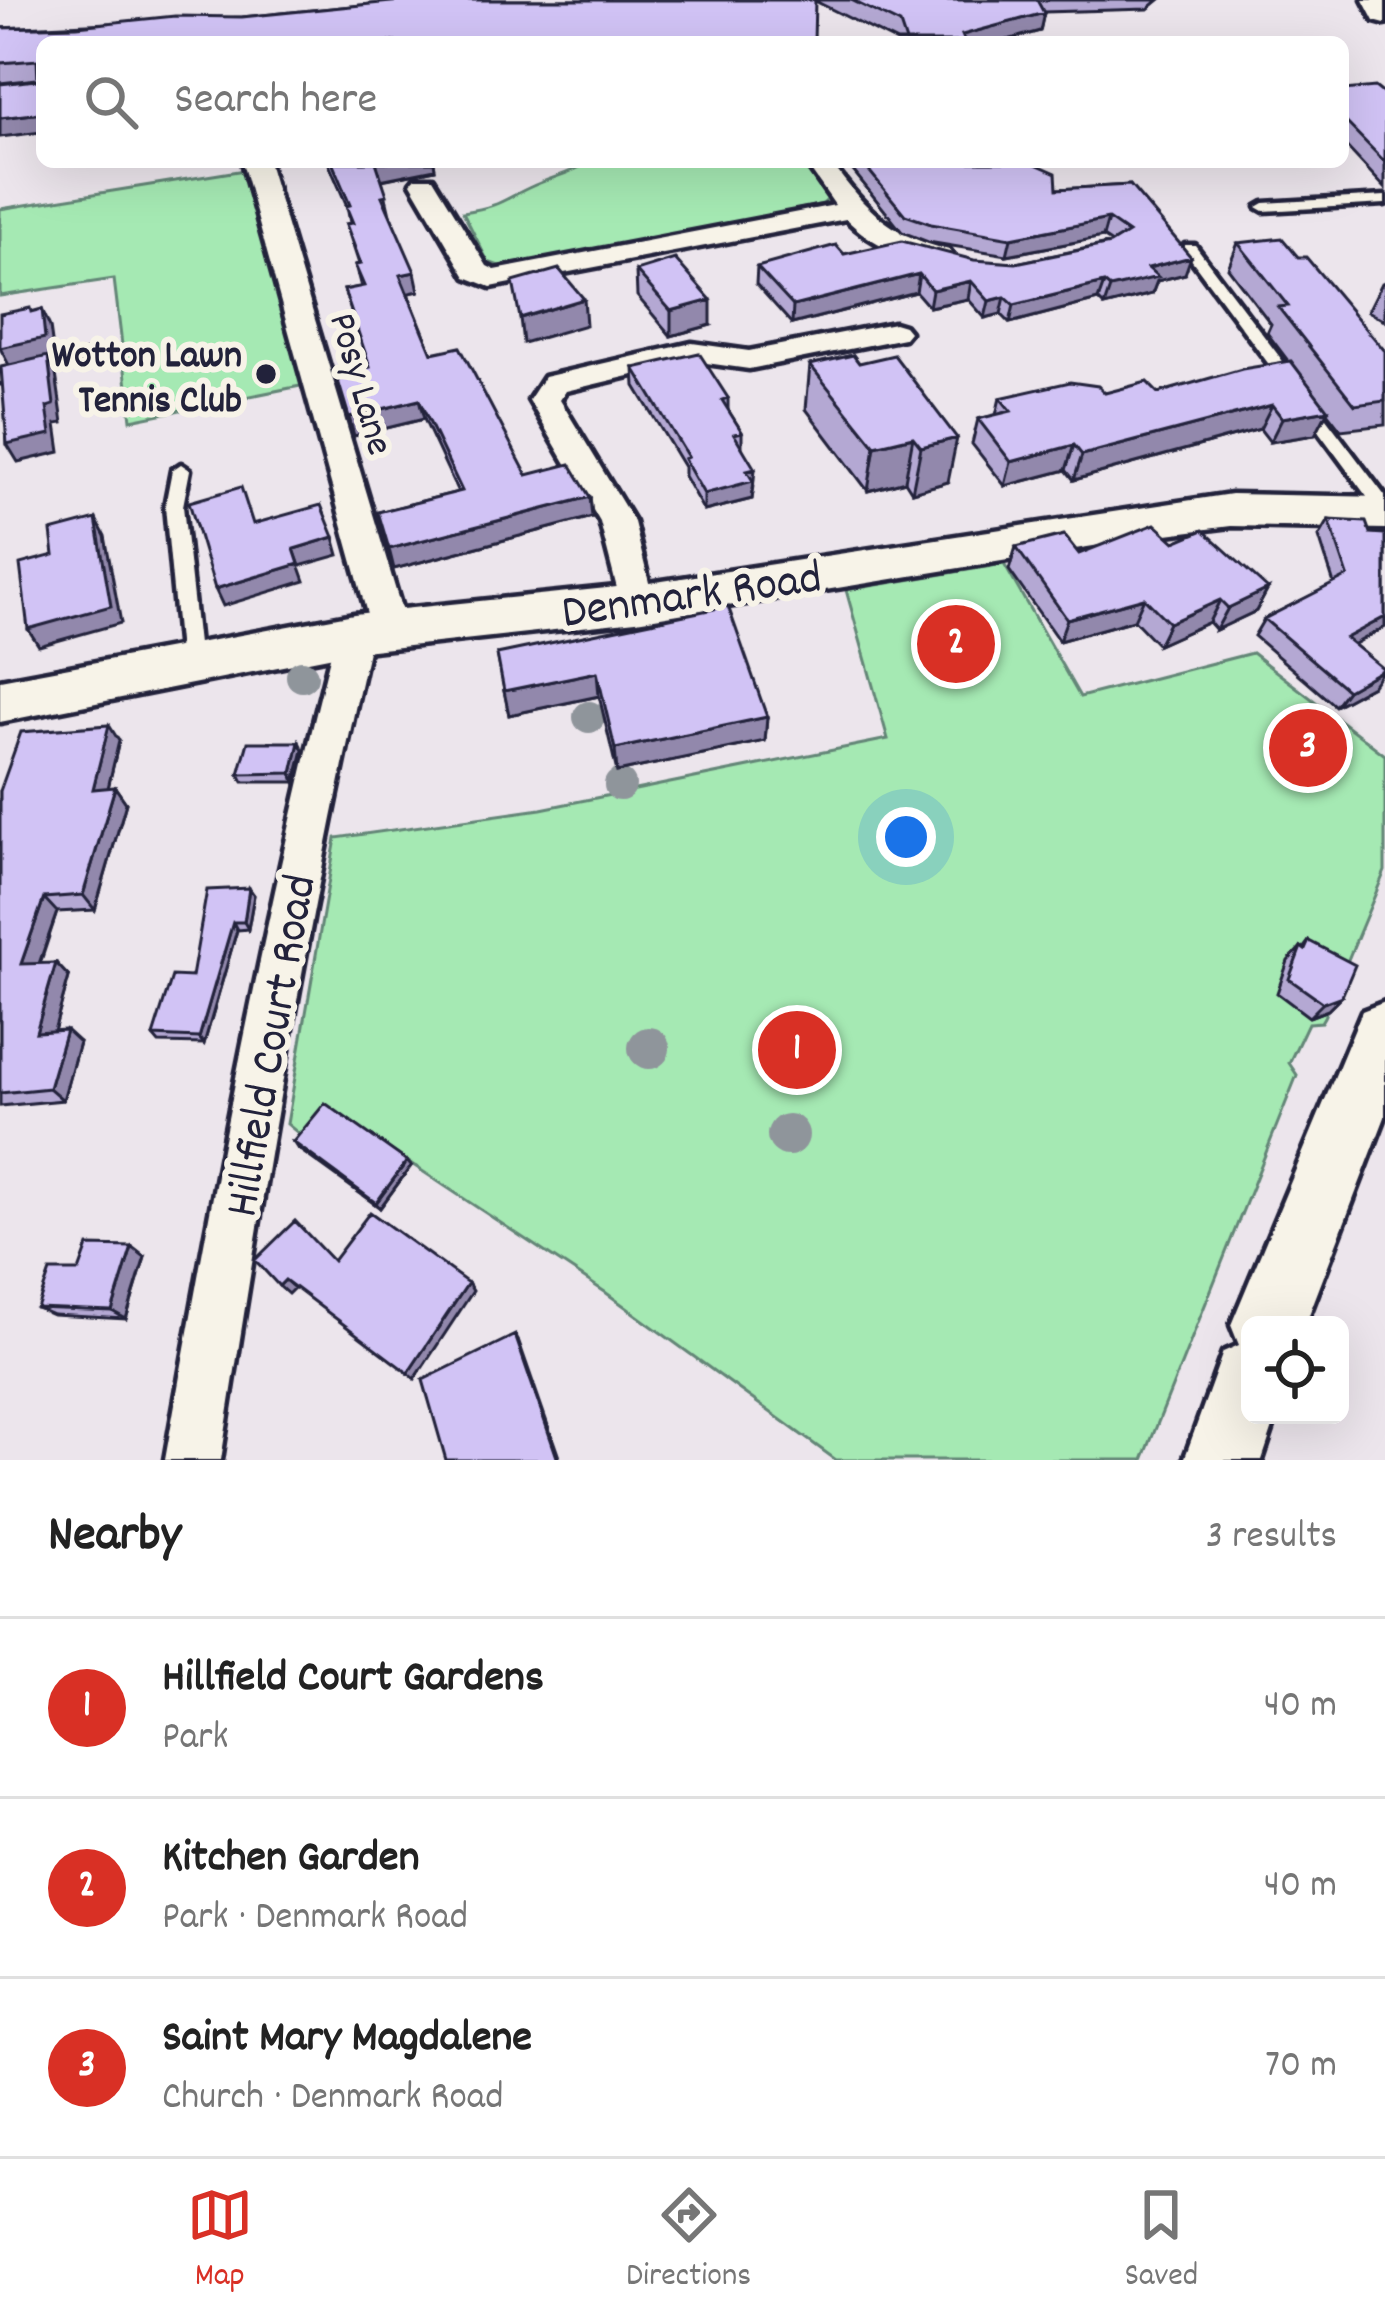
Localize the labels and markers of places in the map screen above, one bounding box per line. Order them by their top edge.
place label: Wotton Lawn Tennis Club [52,331,242,431]
marker: Wotton Lawn Tennis Club [253,361,279,387]
pin: 2 [917,599,995,689]
pin: 3 [1269,703,1347,793]
pin: 1 [758,1005,836,1095]

